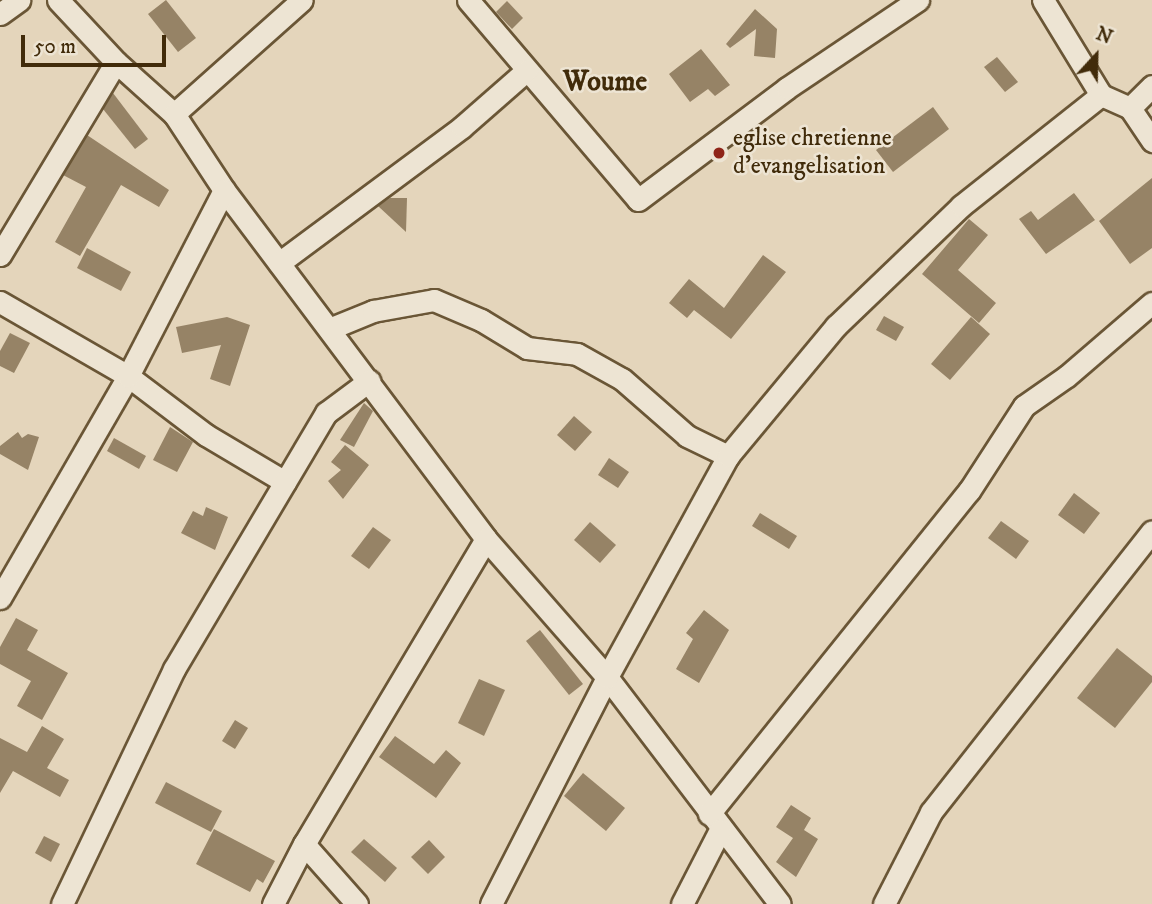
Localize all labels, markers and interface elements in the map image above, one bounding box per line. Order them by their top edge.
scale bar [24,21,170,65]
north arrow [1061,21,1131,91]
text: N [1093,22,1116,50]
text: 50 m [34,34,76,60]
district label: Woume [563,65,647,99]
place label: eglise chretienne d'evangelisation [733,125,892,181]
marker: eglise chretienne d'evangelisation [711,145,727,161]

